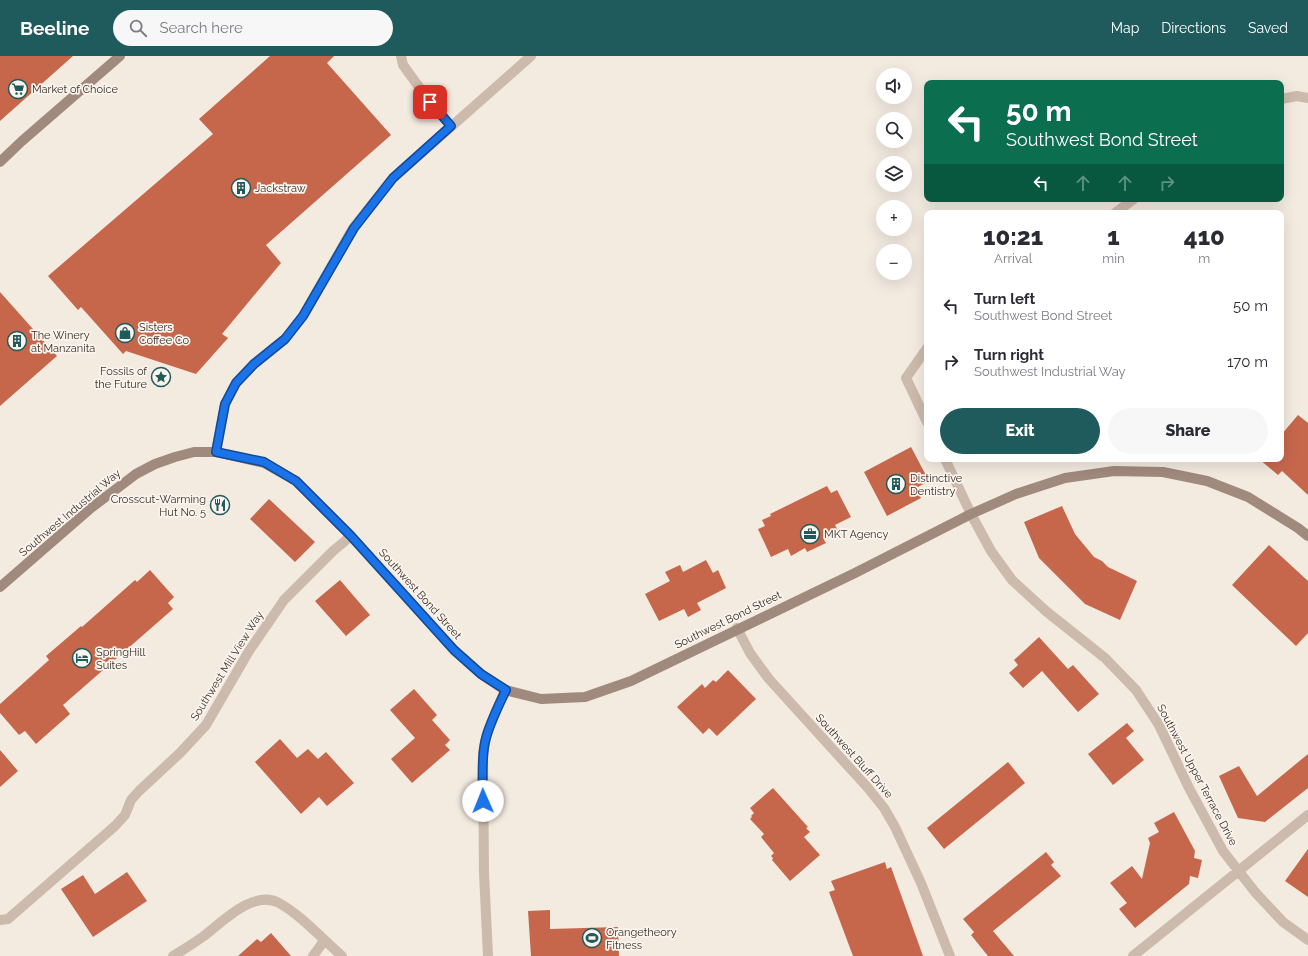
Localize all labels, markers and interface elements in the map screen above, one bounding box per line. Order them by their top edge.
search box [113,10,393,46]
text: Beeline [20,17,89,39]
icon: search [127,17,149,39]
text: Search here [159,19,243,37]
text: Map [1111,20,1139,36]
text: Directions [1161,20,1226,36]
text: Saved [1248,20,1288,36]
map controls [876,68,912,280]
button: sound [876,68,912,104]
supermarket icon: Market of Choice [7,78,29,100]
place label: Market of Choice [32,83,118,96]
pin [413,85,447,119]
icon: arrive [419,91,441,113]
text: 50 m [1006,95,1072,128]
icon: left [940,96,992,148]
button: search [876,112,912,148]
text: Southwest Bond Street [1006,129,1198,150]
button: layers [876,156,912,192]
icon: left [1030,172,1052,194]
icon: ahead [1072,172,1094,194]
icon: ahead [1114,172,1136,194]
icon: right [1156,172,1178,194]
building icon: Jackstraw [230,177,252,199]
place label: Jackstraw [255,182,306,195]
button: + [876,200,912,236]
text: 10:21 [983,222,1043,251]
text: 1 [1107,222,1120,251]
text: 410 [1184,222,1225,251]
button: − [876,244,912,280]
text: Arrival [994,251,1032,266]
text: min [1102,251,1125,266]
text: m [1198,251,1210,266]
text: Turn left [974,290,1035,308]
icon: left [940,295,962,317]
text: 50 m [1233,297,1268,315]
text: Southwest Bond Street [974,308,1112,323]
place label: Sisters Coffee Co [139,321,189,347]
shop icon: Sisters Coffee Co [114,322,136,344]
place label: The Winery at Manzanita [31,329,95,355]
building icon: The Winery at Manzanita [6,330,28,352]
text: Turn right [974,346,1044,364]
icon: right [940,351,962,373]
text: 170 m [1227,353,1268,371]
text: Southwest Industrial Way [974,364,1126,379]
place label: Fossils of the Future [95,365,148,391]
place icon: Fossils of the Future [150,366,172,388]
button: Exit [940,408,1100,454]
button: Share [1108,408,1268,454]
street label: Southwest Industrial Way [17,467,123,559]
place label: Distinctive Dentistry [910,472,963,498]
building icon: Distinctive Dentistry [885,473,907,495]
place label: Crosscut-Warming Hut No. 5 [111,493,206,519]
restaurant icon: Crosscut-Warming Hut No. 5 [209,494,231,516]
office icon: MKT Agency [799,523,821,545]
place label: MKT Agency [824,528,888,541]
street label: Southwest Bond Street [376,546,464,642]
street label: Southwest Bond Street [673,588,784,652]
street label: Southwest Mill View Way [188,609,266,723]
place label: SpringHill Suites [96,646,145,672]
hotel icon: SpringHill Suites [71,647,93,669]
street label: Southwest Upper Terrace Drive [1154,702,1240,848]
street label: Southwest Bluff Drive [813,711,896,801]
position arrow [462,780,504,822]
place label: Orangetheory Fitness [606,926,677,952]
sports icon: Orangetheory Fitness [581,927,603,949]

